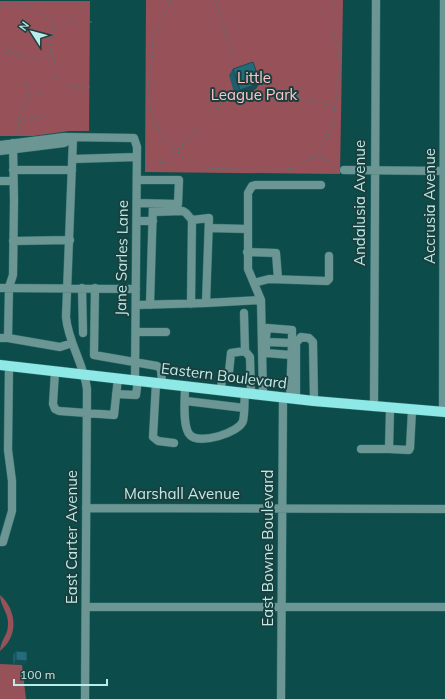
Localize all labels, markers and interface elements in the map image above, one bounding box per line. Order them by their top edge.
north arrow [12,12,52,52]
text: N [16,19,32,34]
park label: Little League Park [211,68,298,104]
street label: Andalusia Avenue [350,140,369,266]
street label: Accrusia Avenue [420,148,439,264]
street label: Jane Sarles Lane [111,200,132,316]
street label: Eastern Boulevard [160,358,288,393]
street label: East Bowne Boulevard [258,469,277,627]
street label: East Carter Avenue [62,470,81,604]
street label: Marshall Avenue [124,484,240,503]
scale bar [14,661,107,687]
text: 100 m [20,667,55,682]

